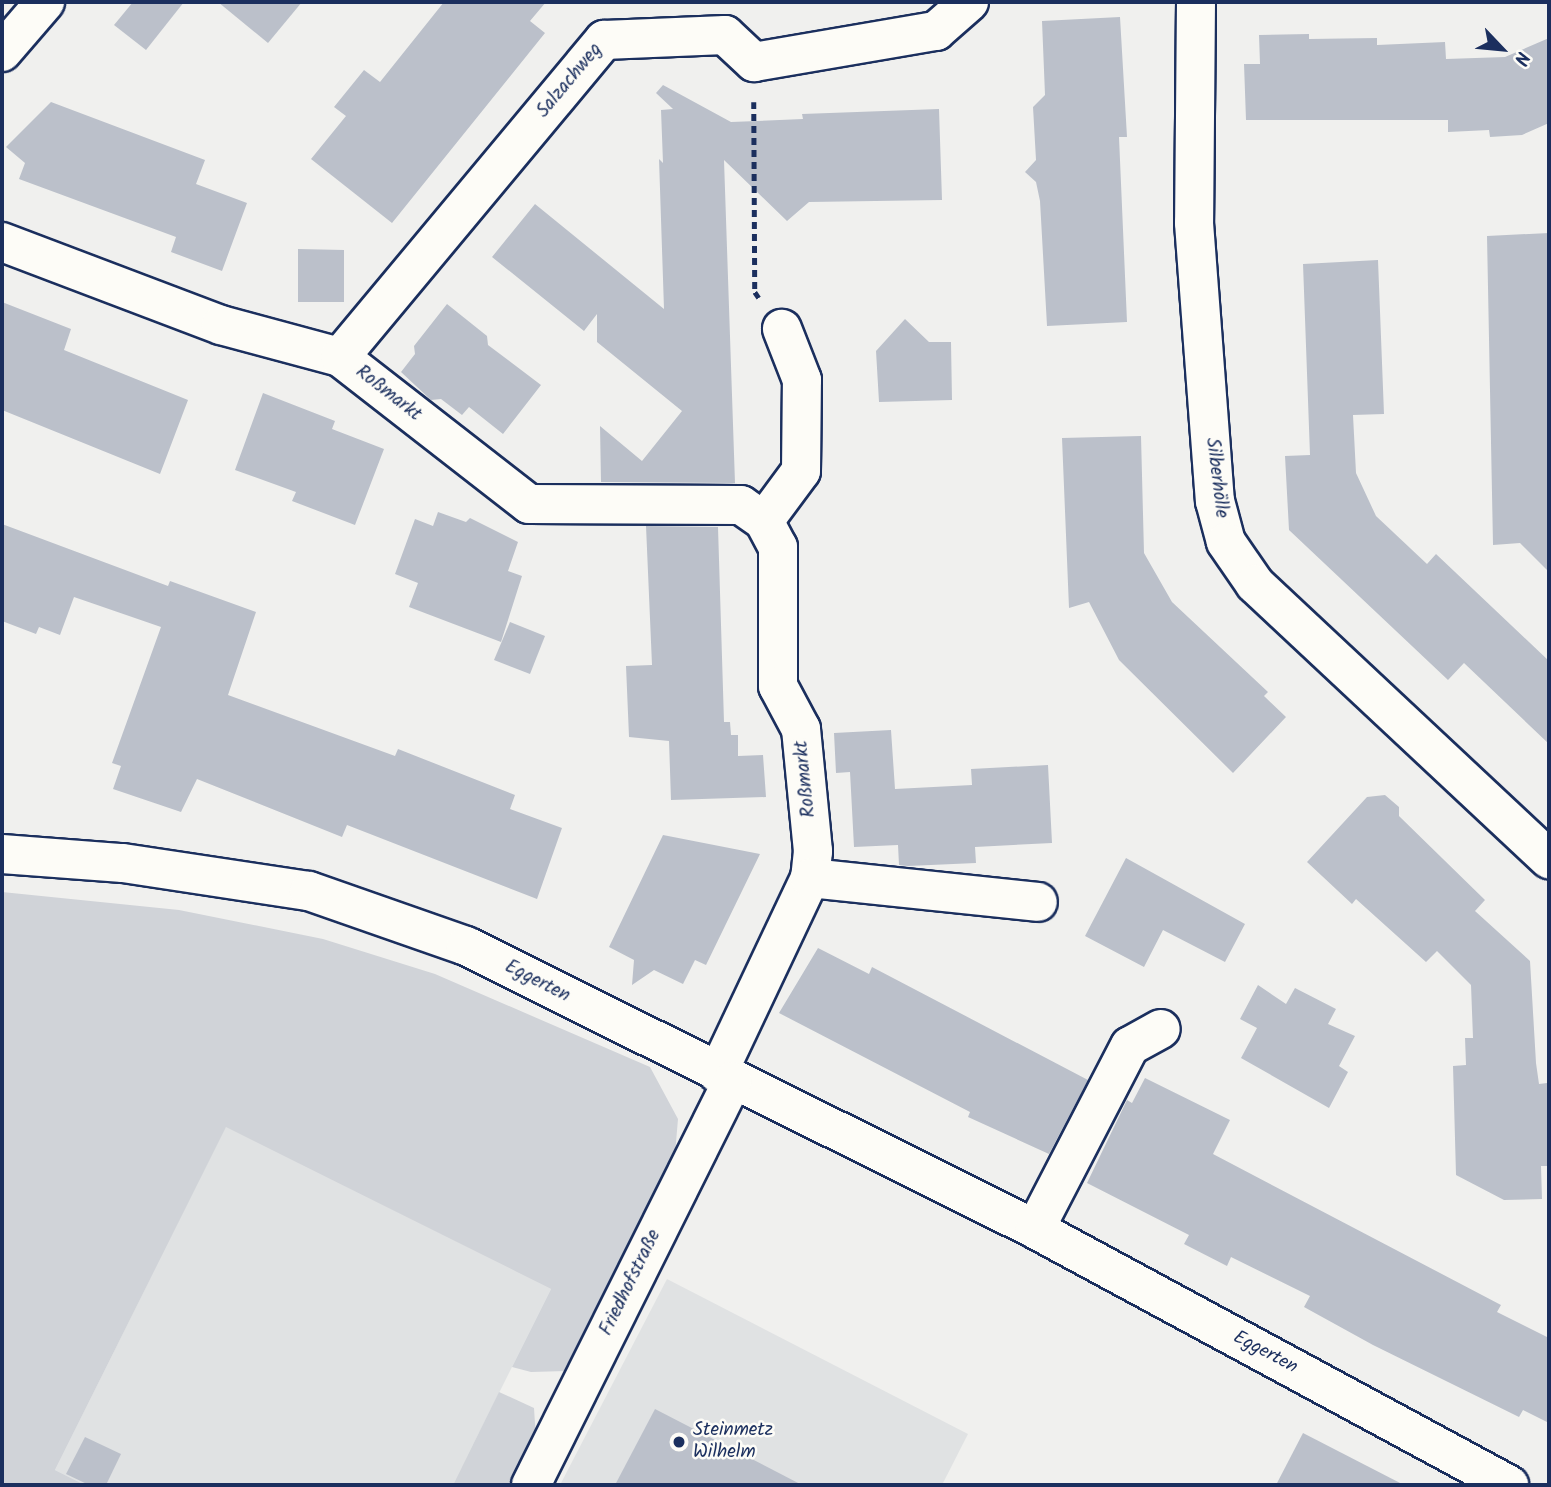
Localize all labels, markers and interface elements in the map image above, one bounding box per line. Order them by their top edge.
north arrow [1467,14,1537,84]
street label: Salzachweg [532,39,608,123]
text: N [1505,46,1537,70]
street label: Roßmarkt [350,361,426,427]
street label: Silberhölle [1200,437,1232,519]
street label: Roßmarkt [791,739,821,819]
street label: Eggerten [501,956,573,1008]
street label: Friedhofstraße [596,1226,666,1340]
street label: Eggerten [1229,1326,1301,1380]
place label: Steinmetz Wilhelm [693,1420,773,1464]
marker: Steinmetz Wilhelm [671,1434,687,1450]

